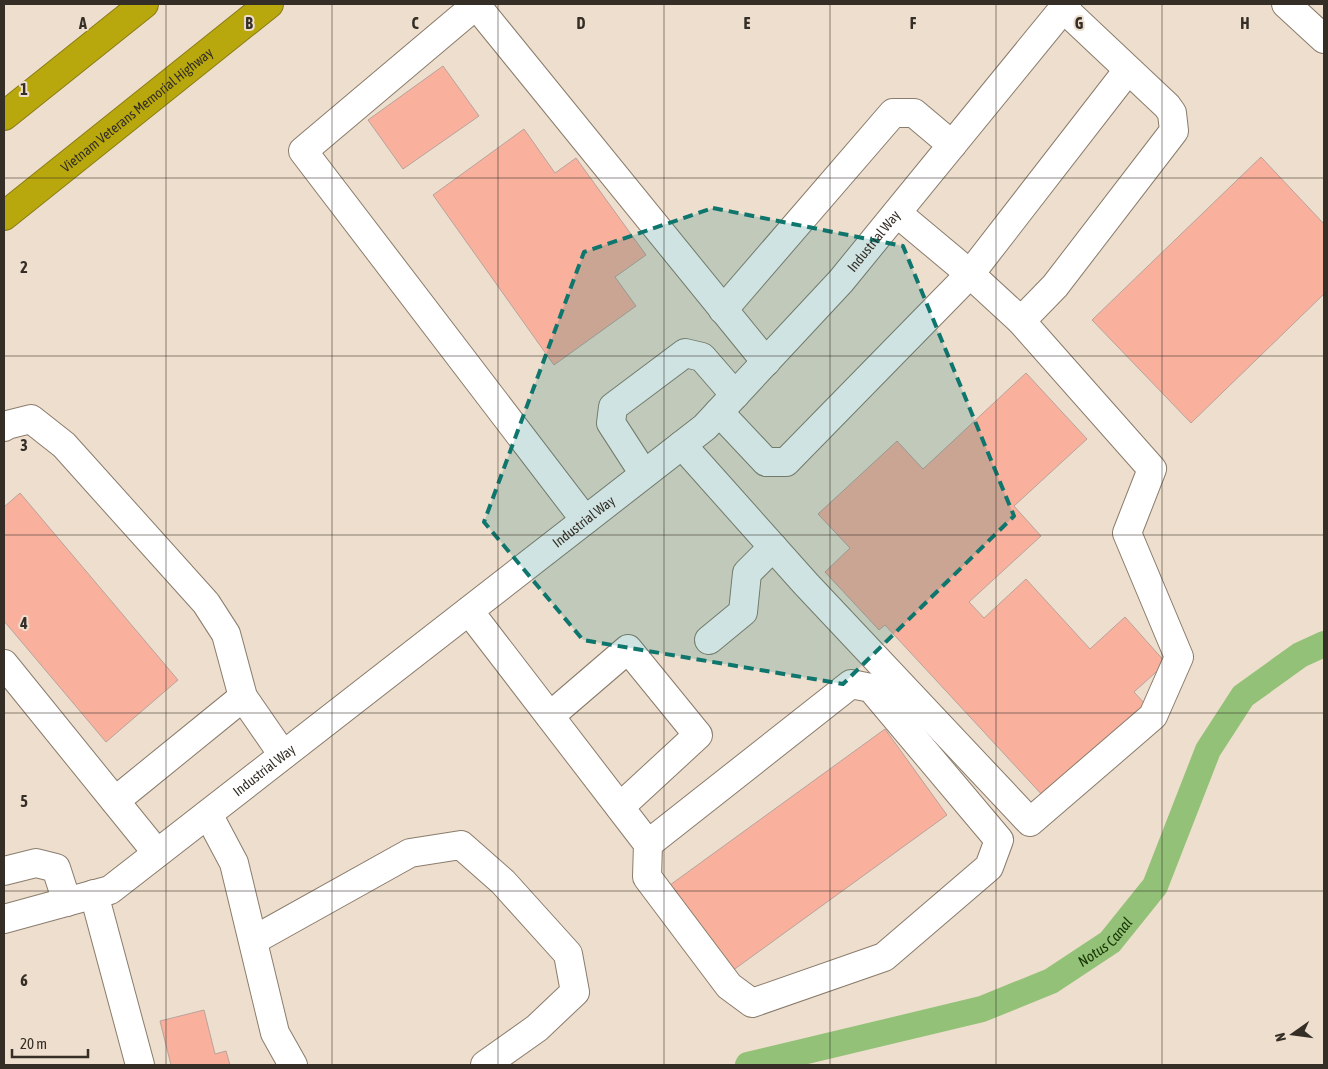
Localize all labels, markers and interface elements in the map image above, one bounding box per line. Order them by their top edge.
text: A [78,14,87,32]
text: B [245,14,253,32]
text: C [411,14,419,32]
text: D [577,14,586,32]
text: E [744,14,751,32]
text: F [910,14,917,32]
text: G [1075,14,1084,32]
text: H [1240,14,1250,32]
street label: Vietnam Veterans Memorial Highway [58,44,216,175]
text: 1 [20,80,28,98]
street label: Industrial Way [844,207,903,275]
text: 2 [20,258,28,276]
text: 3 [20,436,28,454]
street label: Industrial Way [549,492,618,551]
text: 4 [19,614,28,632]
street label: Industrial Way [230,741,298,799]
text: 5 [20,792,28,810]
water label: Notus Canal [1074,914,1135,970]
text: 6 [20,971,28,989]
north arrow [1268,1009,1318,1059]
scale bar [12,1026,89,1058]
text: N [1272,1031,1289,1043]
text: 20 m [20,1035,47,1052]

